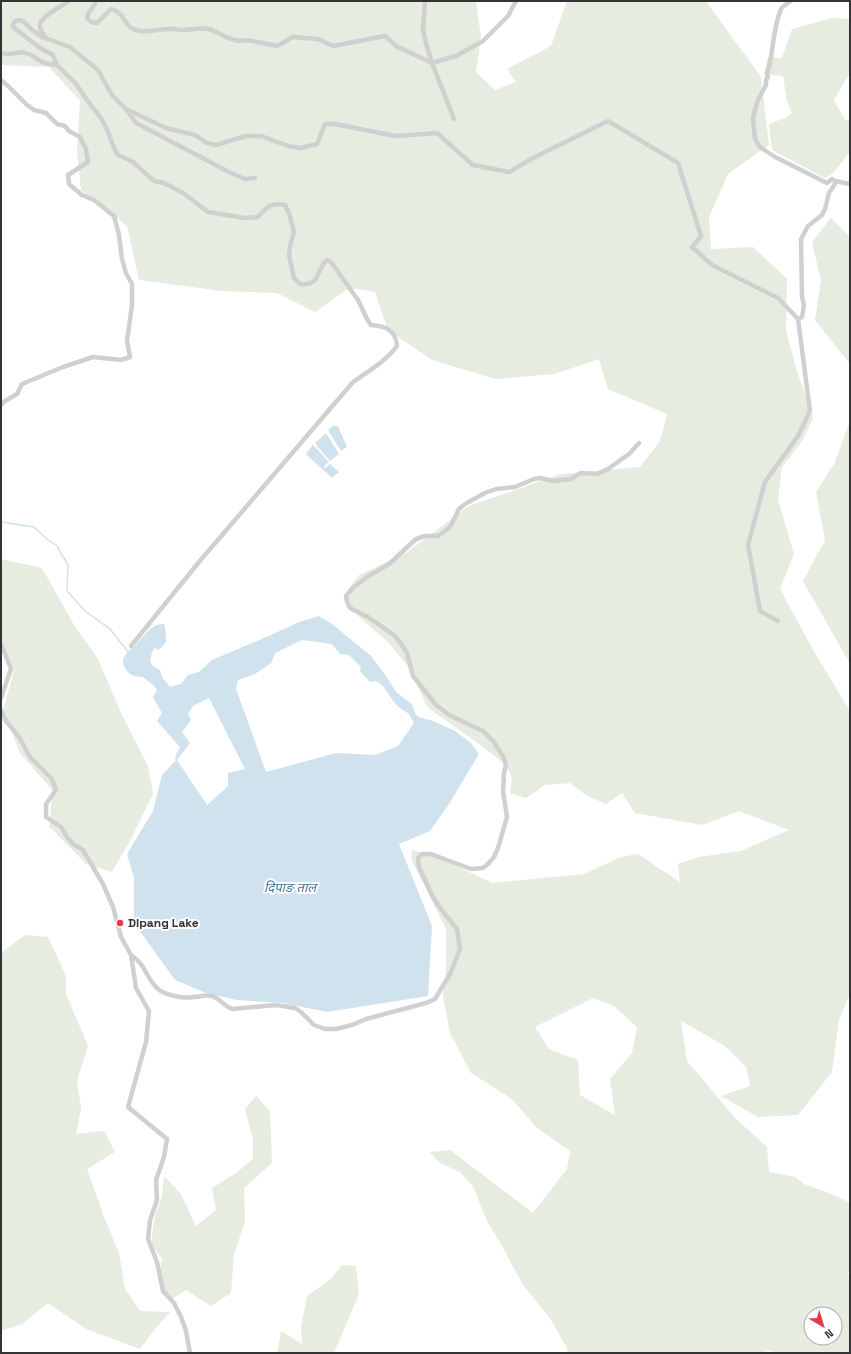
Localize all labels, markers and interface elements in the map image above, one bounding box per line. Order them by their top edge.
water label: दिपाङ ताल [264,879,319,896]
place label: Dipang Lake [128,915,199,931]
marker: Dipang Lake [115,918,125,928]
north arrow [803,1306,843,1346]
text: N [822,1326,836,1342]

